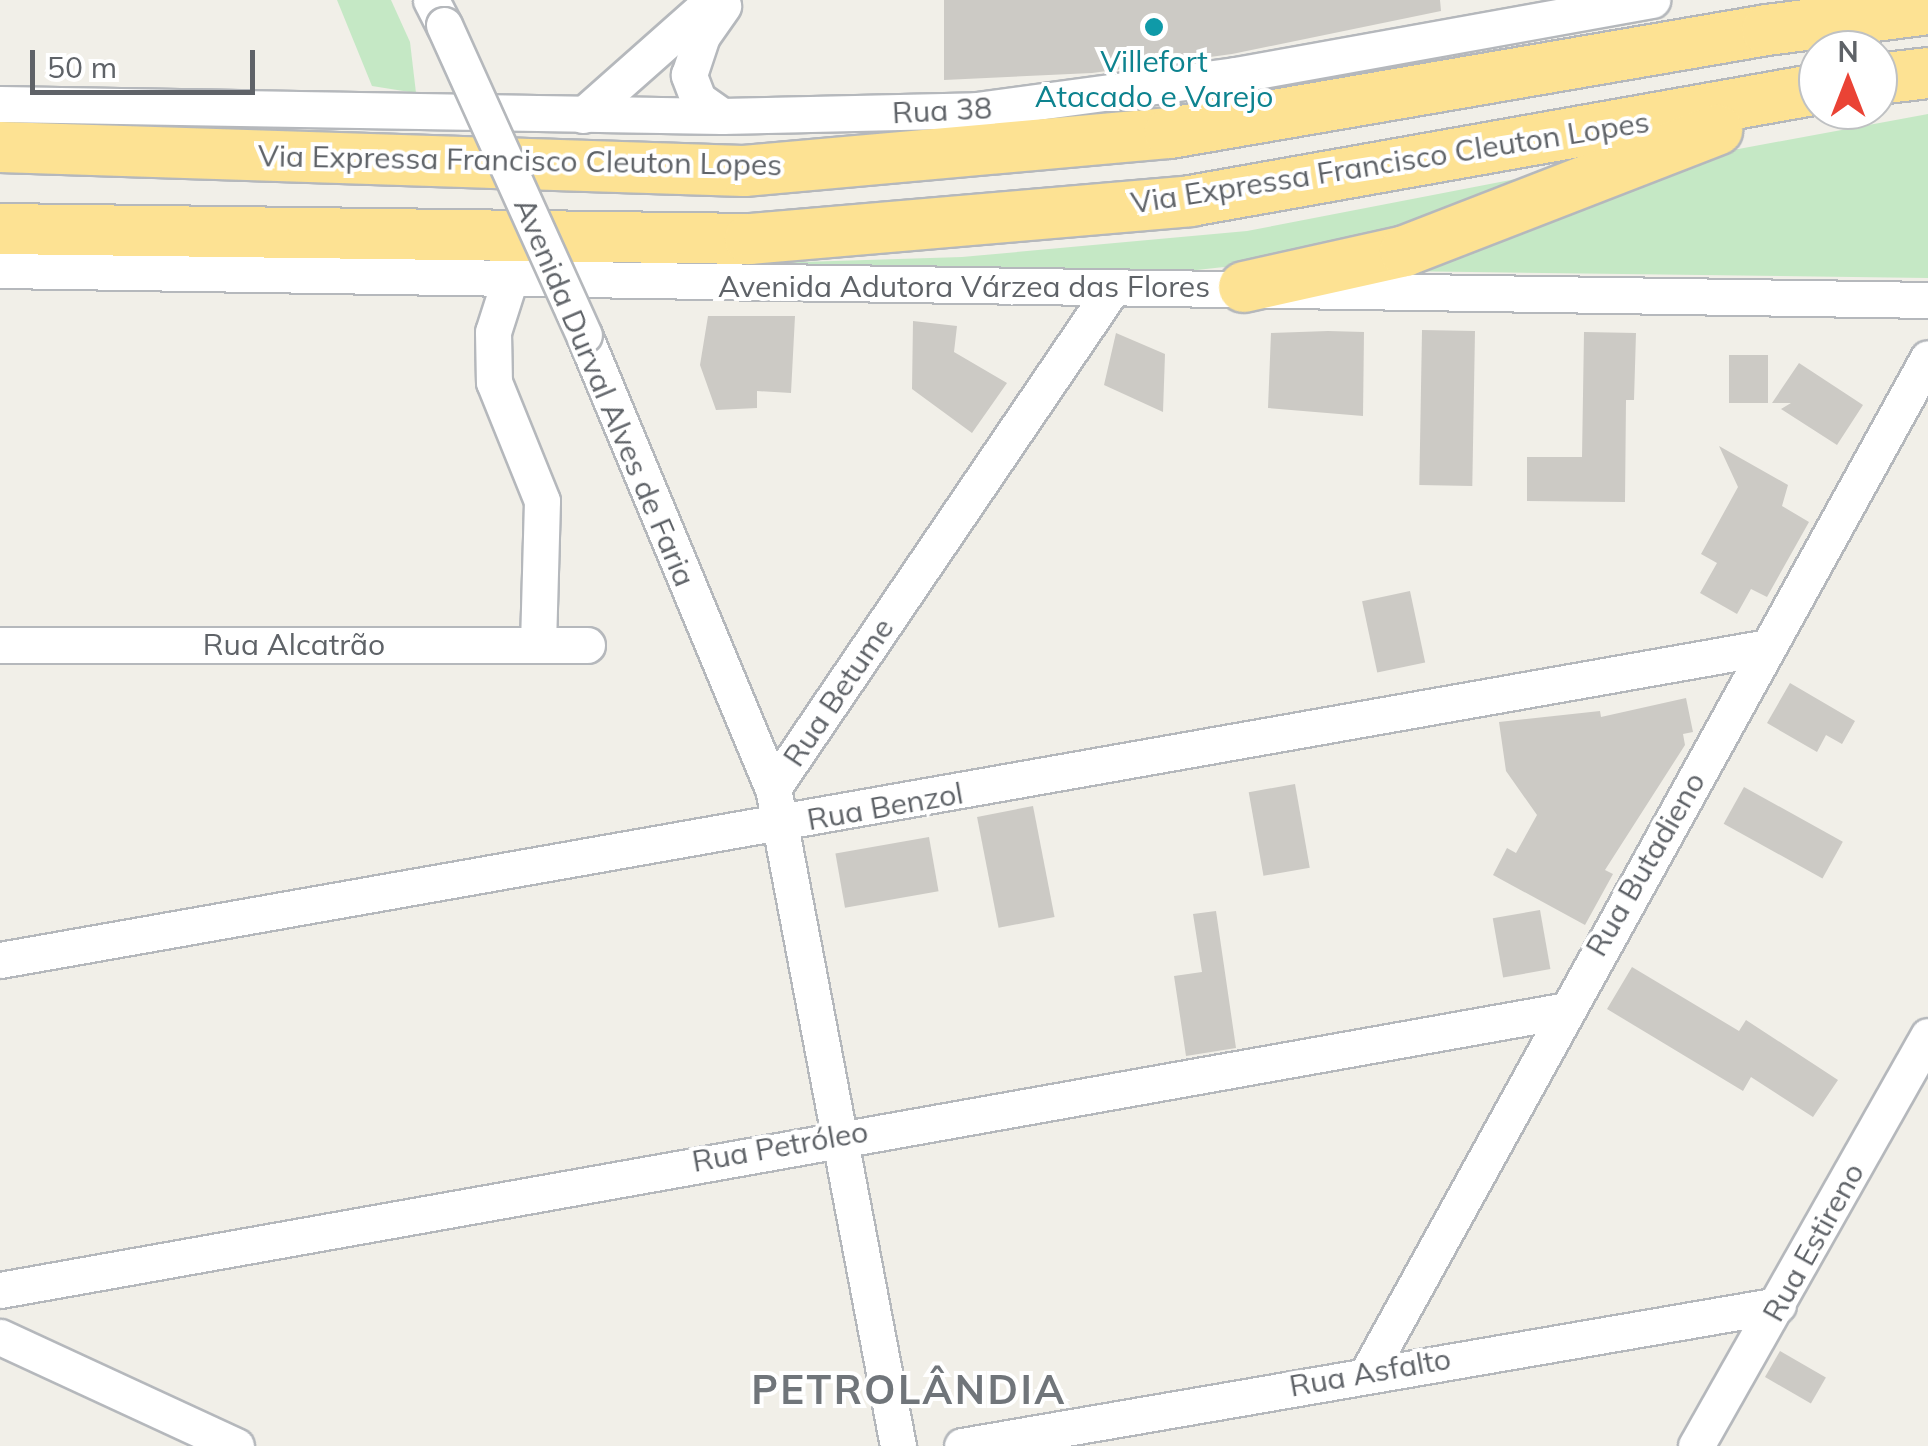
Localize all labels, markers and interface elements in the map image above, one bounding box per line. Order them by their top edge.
marker: Villefort Atacado e Varejo [1143,16,1165,38]
scale bar [35,30,260,92]
north arrow [1798,30,1898,130]
text: N [1837,34,1859,69]
place label: Villefort Atacado e Varejo [1035,43,1273,114]
text: 50 m [47,48,117,86]
street label: Rua 38 [891,89,993,131]
street label: Via Expressa Francisco Cleuton Lopes [1128,103,1652,221]
street label: Via Expressa Francisco Cleuton Lopes [258,137,782,183]
street label: Avenida Durval Alves de Faria [507,192,703,592]
street label: Avenida Adutora Várzea das Flores [718,268,1210,304]
street label: Rua Betume [775,611,901,773]
street label: Rua Alcatrão [203,626,385,662]
street label: Rua Butadieno [1578,766,1712,962]
street label: Rua Benzol [804,775,966,837]
street label: Rua Petróleo [689,1113,871,1179]
street label: Rua Estireno [1755,1157,1871,1327]
street label: Rua Asfalto [1286,1340,1454,1404]
district label: PETROLÂNDIA [751,1365,1067,1413]

